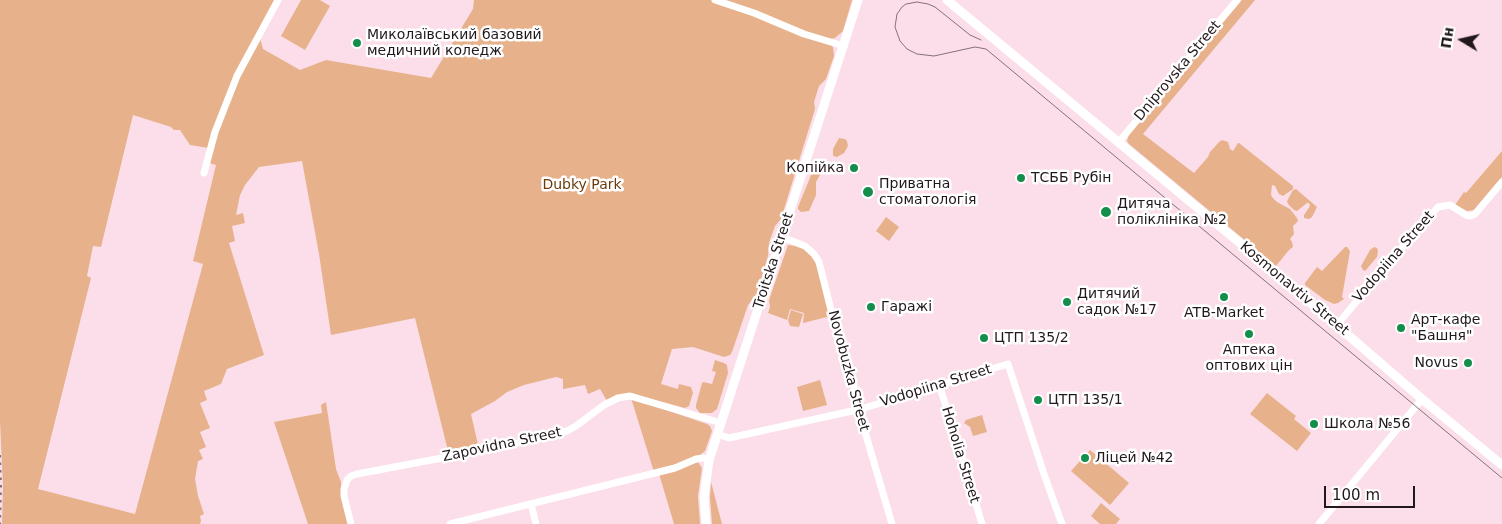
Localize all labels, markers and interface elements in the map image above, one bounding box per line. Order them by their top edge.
north arrow [1437,15,1487,65]
street label: Dniprovska Street [1131,18,1225,124]
text: Пн [1438,26,1457,49]
place label: Миколаївський базовий медичний коледж [367,27,542,59]
marker: Миколаївський базовий медичний коледж [351,37,363,49]
place label: Копійка [786,160,844,176]
marker: Копійка [848,162,860,174]
place label: ТСББ Рубін [1031,170,1111,186]
marker: ТСББ Рубін [1015,172,1027,184]
place label: Приватна стоматологія [879,176,976,208]
park label: Dubky Park [542,177,622,193]
marker: Приватна стоматологія [861,185,875,199]
place label: Дитяча поліклініка №2 [1117,196,1227,228]
marker: Дитяча поліклініка №2 [1099,205,1113,219]
street label: Vodopiina Street [1350,208,1438,306]
street label: Troitska Street [750,211,798,311]
street label: Kosmonavtiv Street [1236,239,1352,339]
place label: Дитячий садок №17 [1077,286,1157,318]
marker: ATB-Market [1218,291,1230,303]
marker: Дитячий садок №17 [1061,296,1073,308]
place label: Гаражі [881,299,932,315]
marker: Гаражі [865,301,877,313]
place label: ATB-Market [1184,305,1264,321]
street label: Novobuzka Street [824,309,872,433]
place label: Арт-кафе "Башня" [1411,312,1480,344]
marker: Арт-кафе "Башня" [1395,322,1407,334]
marker: Аптека оптових цін [1243,328,1255,340]
place label: ЦТП 135/2 [994,330,1069,346]
marker: ЦТП 135/2 [978,332,990,344]
place label: Аптека оптових цін [1205,342,1293,374]
place label: Novus [1415,355,1458,371]
marker: Novus [1462,357,1474,369]
street label: Vodopiina Street [878,361,994,411]
place label: ЦТП 135/1 [1048,392,1123,408]
marker: ЦТП 135/1 [1032,394,1044,406]
street label: Hoholia Street [937,405,983,505]
place label: Школа №56 [1324,416,1410,432]
marker: Школа №56 [1308,418,1320,430]
street label: Zapovidna Street [441,424,563,466]
place label: Ліцей №42 [1095,450,1173,466]
marker: Ліцей №42 [1079,452,1091,464]
scale bar [1327,476,1418,508]
text: 100 m [1332,486,1380,504]

